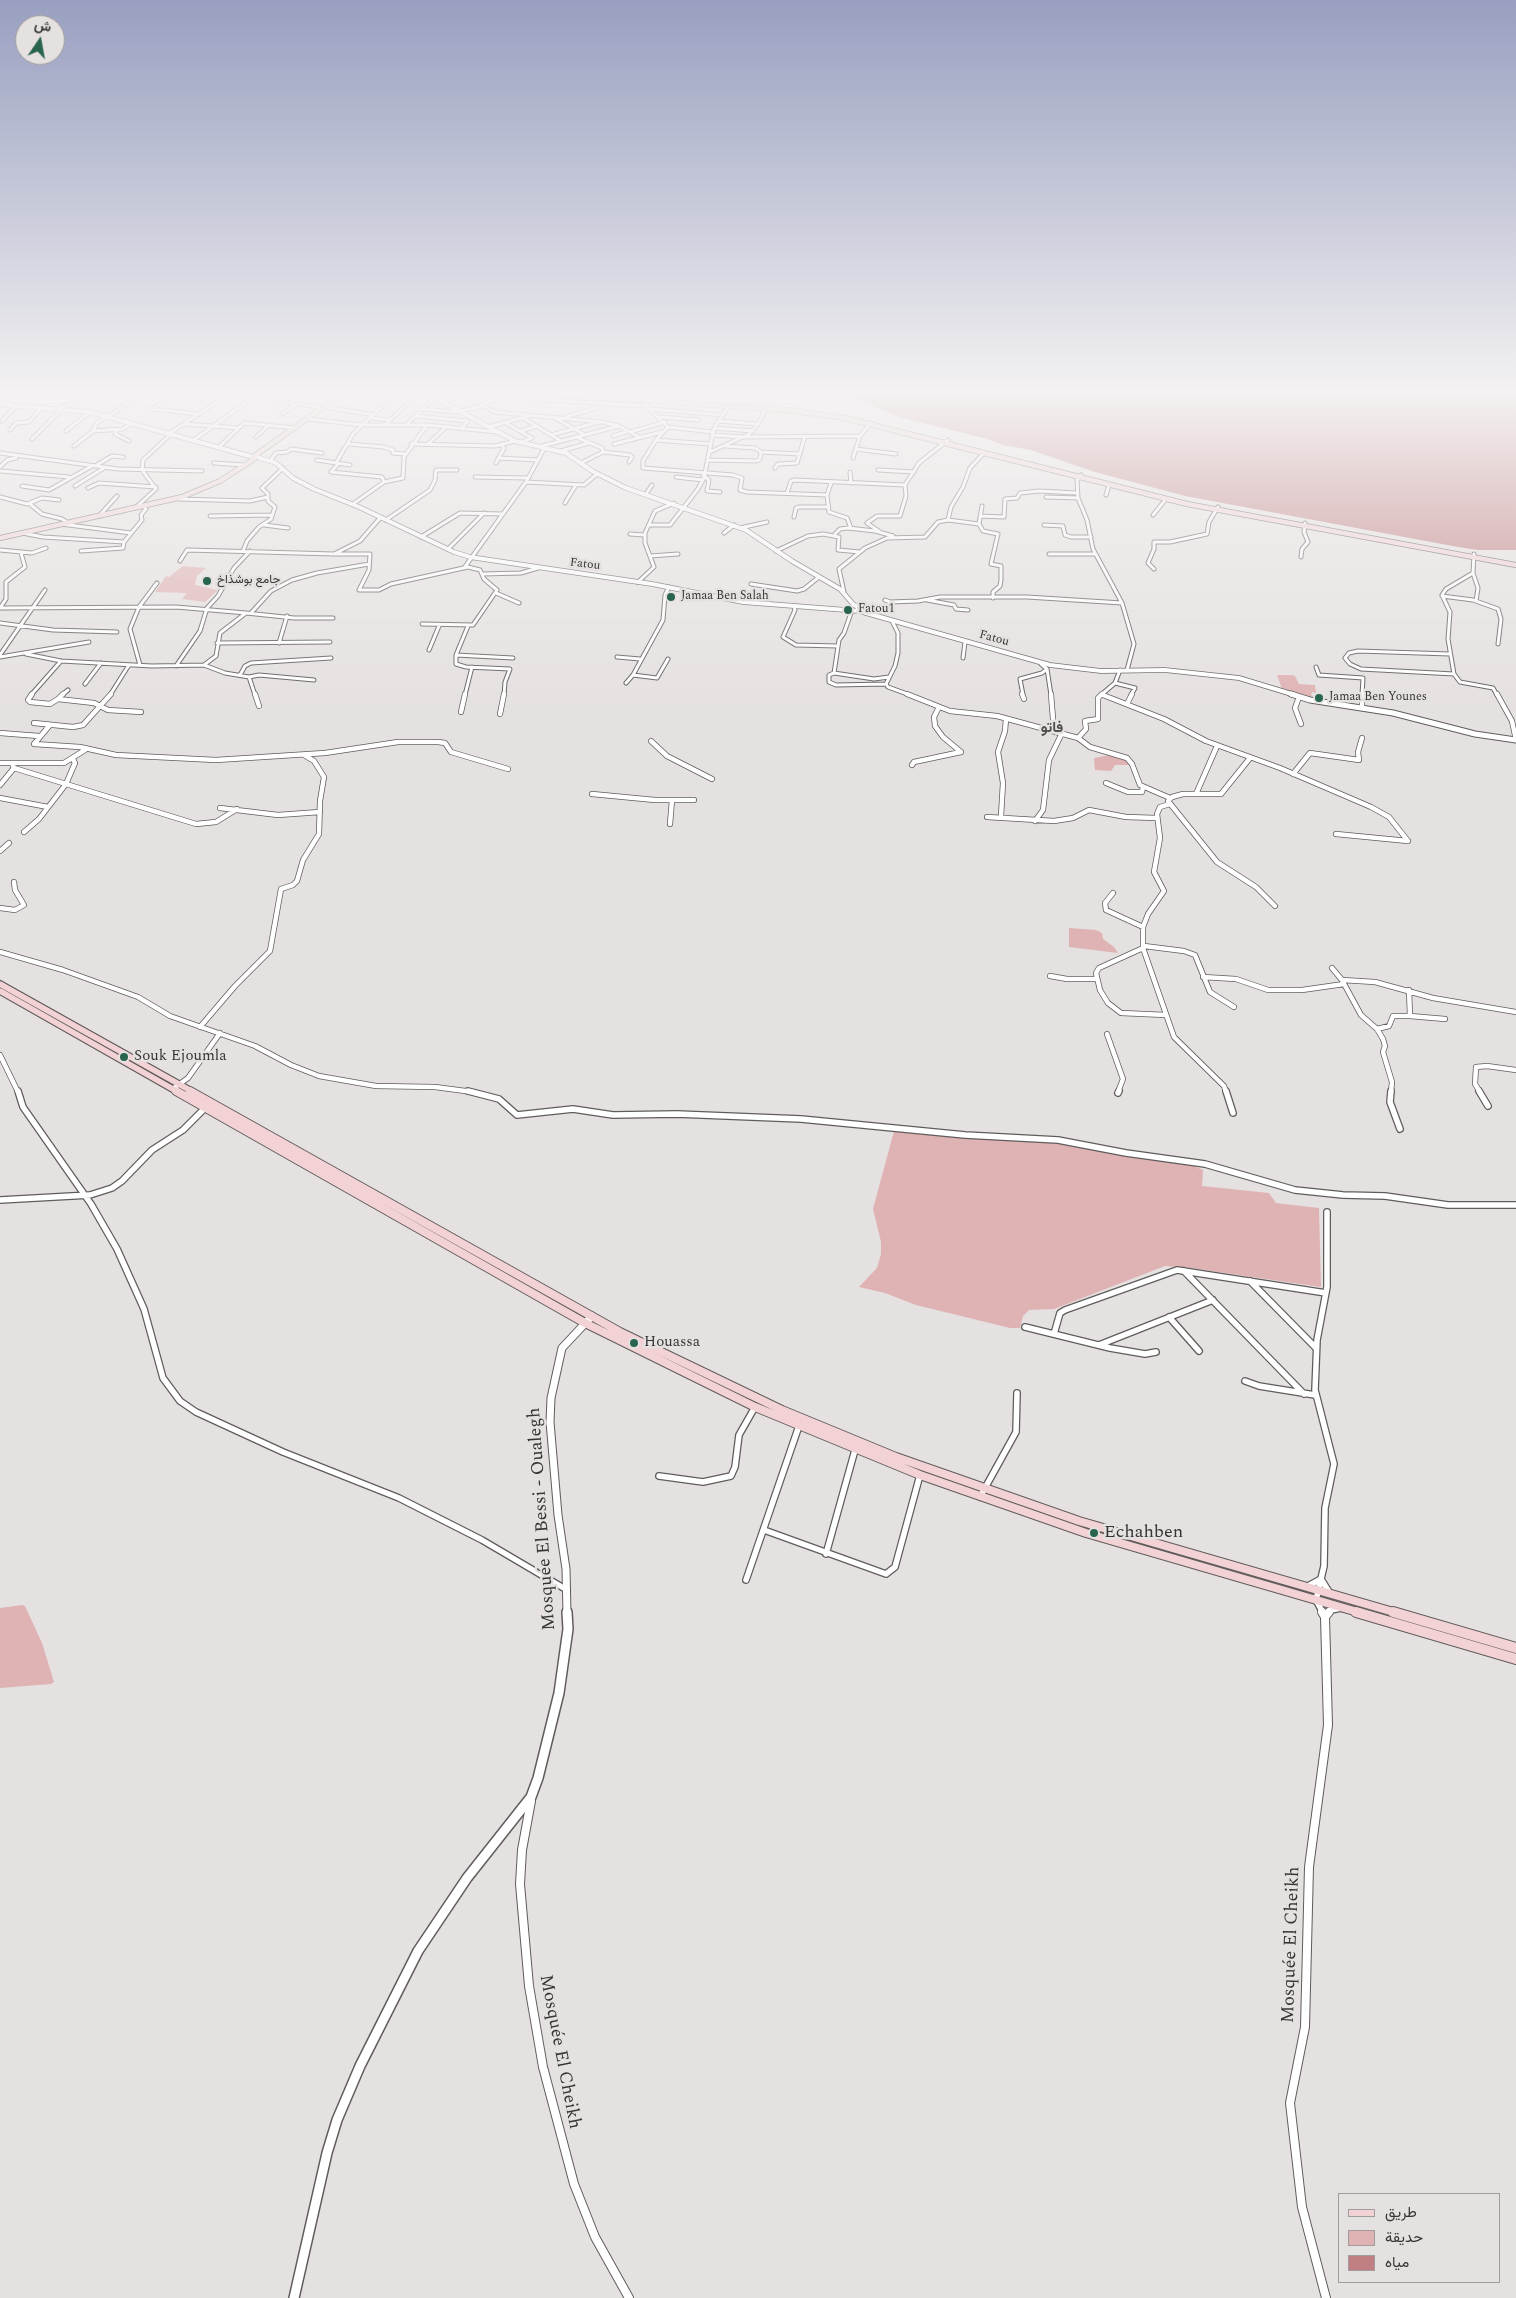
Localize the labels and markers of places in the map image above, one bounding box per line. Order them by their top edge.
place label: جامع بوشذاخ [217,574,280,588]
marker: جامع بوشذاخ [201,575,213,587]
place label: Jamaa Ben Salah [681,590,769,604]
marker: Jamaa Ben Salah [665,591,677,603]
place label: Fatou1 [858,603,894,617]
marker: Fatou1 [842,604,854,616]
place label: Jamaa Ben Younes [1329,691,1427,705]
marker: Jamaa Ben Younes [1313,692,1325,704]
place label: Souk Ejoumla [134,1048,227,1066]
marker: Souk Ejoumla [118,1051,130,1063]
place label: Houassa [644,1334,700,1352]
marker: Houassa [628,1337,640,1349]
place label: Echahben [1104,1522,1183,1544]
marker: Echahben [1088,1527,1100,1539]

